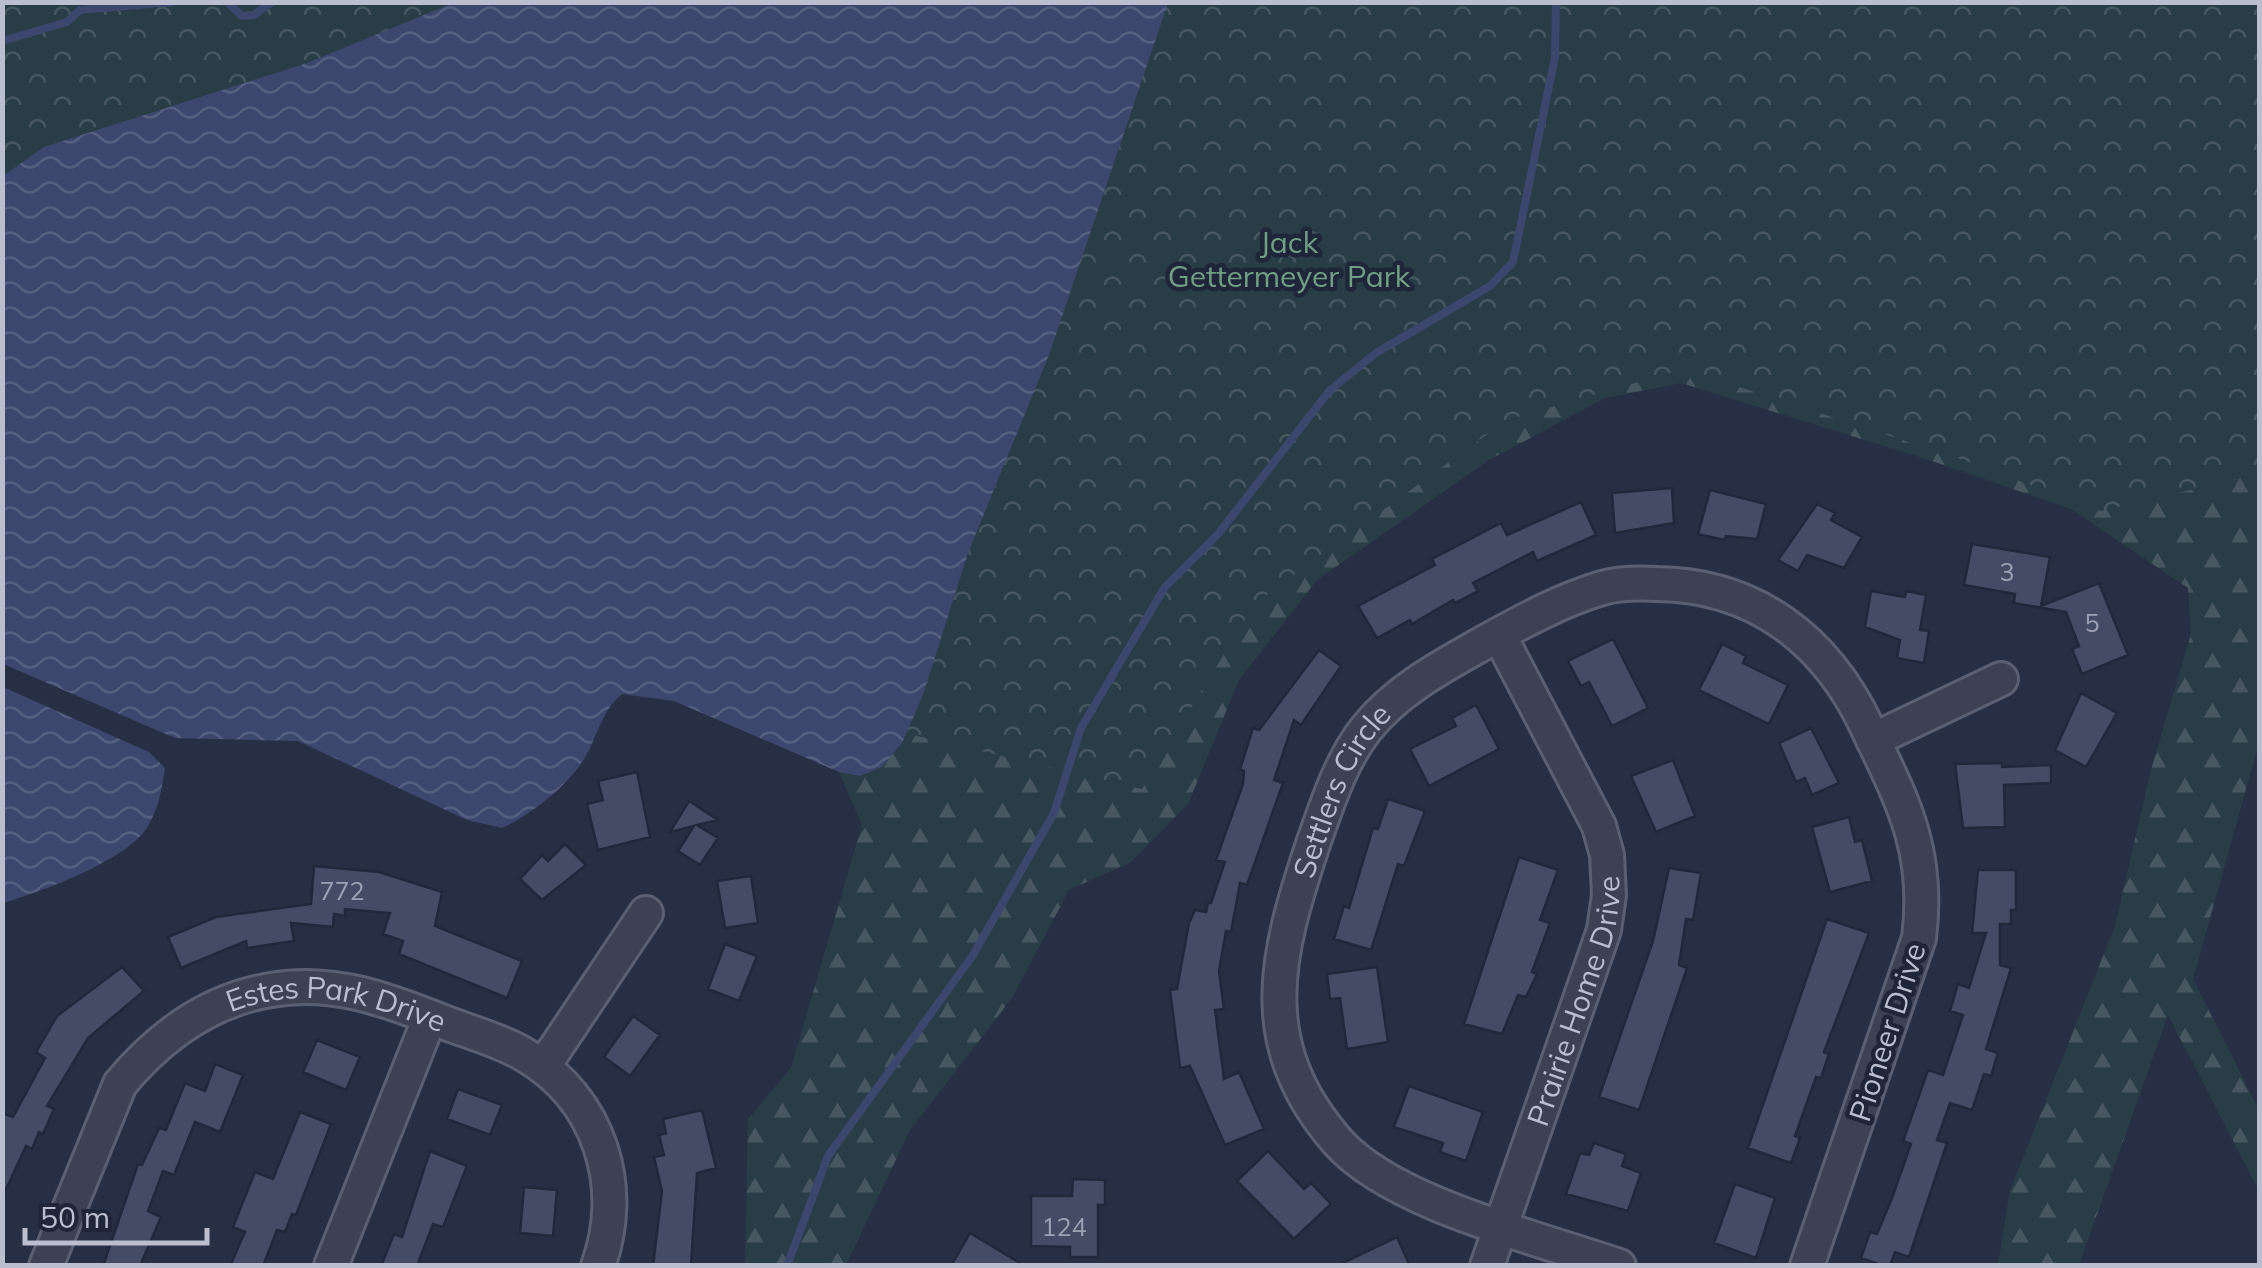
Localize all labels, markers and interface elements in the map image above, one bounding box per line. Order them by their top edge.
park label: Jack Gettermeyer Park [1168,223,1411,295]
house number: 3 [1999,556,2015,587]
house number: 5 [2084,607,2100,638]
street label: Settlers Circle [1284,695,1398,882]
house number: 772 [319,875,365,906]
street label: Prairie Home Drive [1518,875,1628,1131]
street label: Pioneer Drive [1840,938,1934,1126]
street label: Estes Park Drive [220,968,452,1040]
scale bar [25,1183,208,1245]
text: 50 m [40,1198,110,1236]
house number: 124 [1041,1211,1087,1242]

